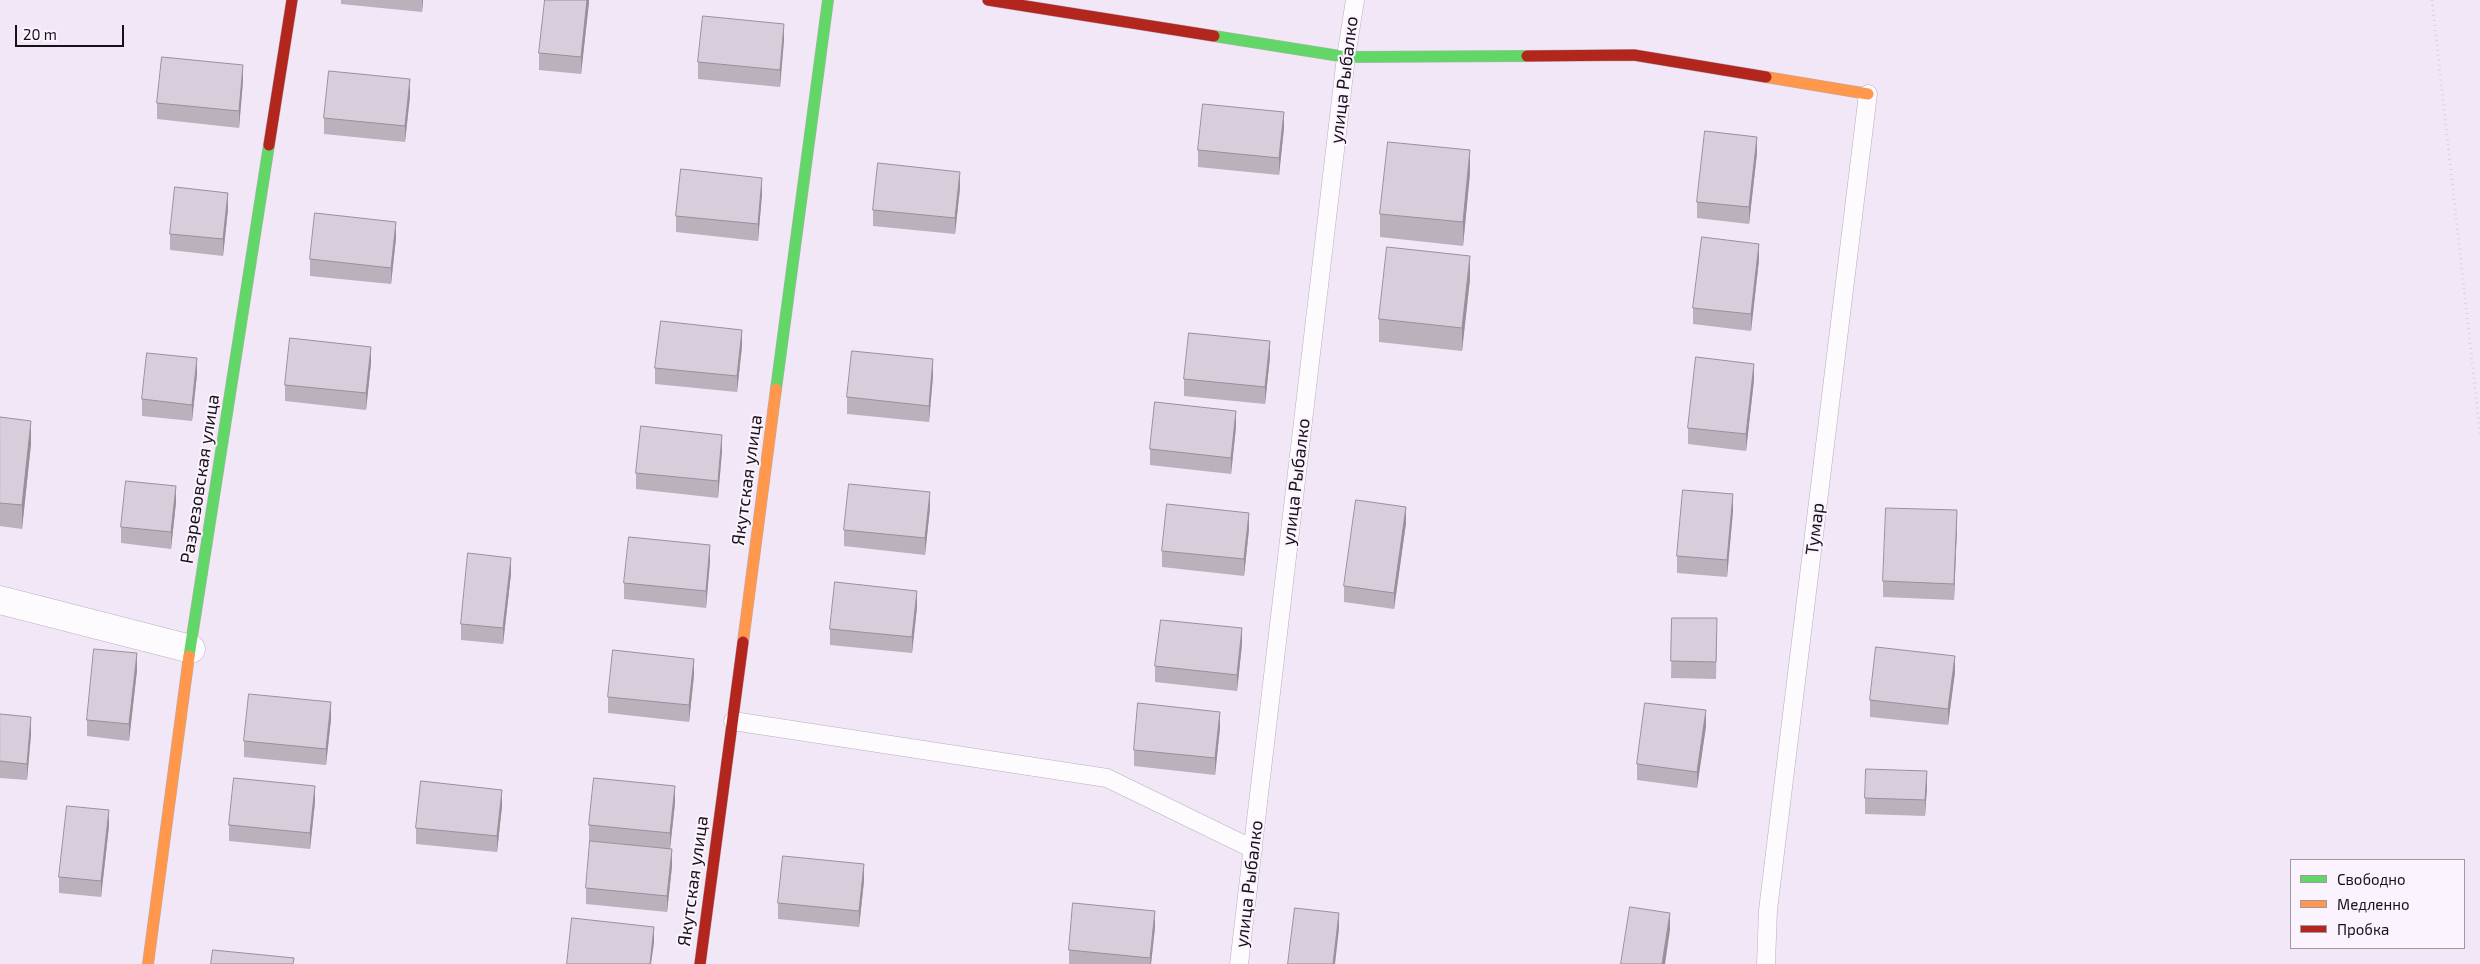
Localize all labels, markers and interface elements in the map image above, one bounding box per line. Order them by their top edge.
scale bar [18,15,126,47]
street label: улица Рыбалко [1325,15,1363,145]
text: 20 m [23,25,57,43]
street label: Разрезовская улица [176,393,224,565]
street label: Якутская улица [727,413,767,547]
street label: улица Рыбалко [1277,417,1315,547]
street label: Тумар [1801,502,1829,556]
street label: Якутская улица [673,814,713,948]
street label: улица Рыбалко [1230,819,1268,949]
legend [2290,859,2465,949]
text: Свободно [2337,870,2406,888]
text: Медленно [2337,895,2410,913]
text: Пробка [2337,920,2389,938]

